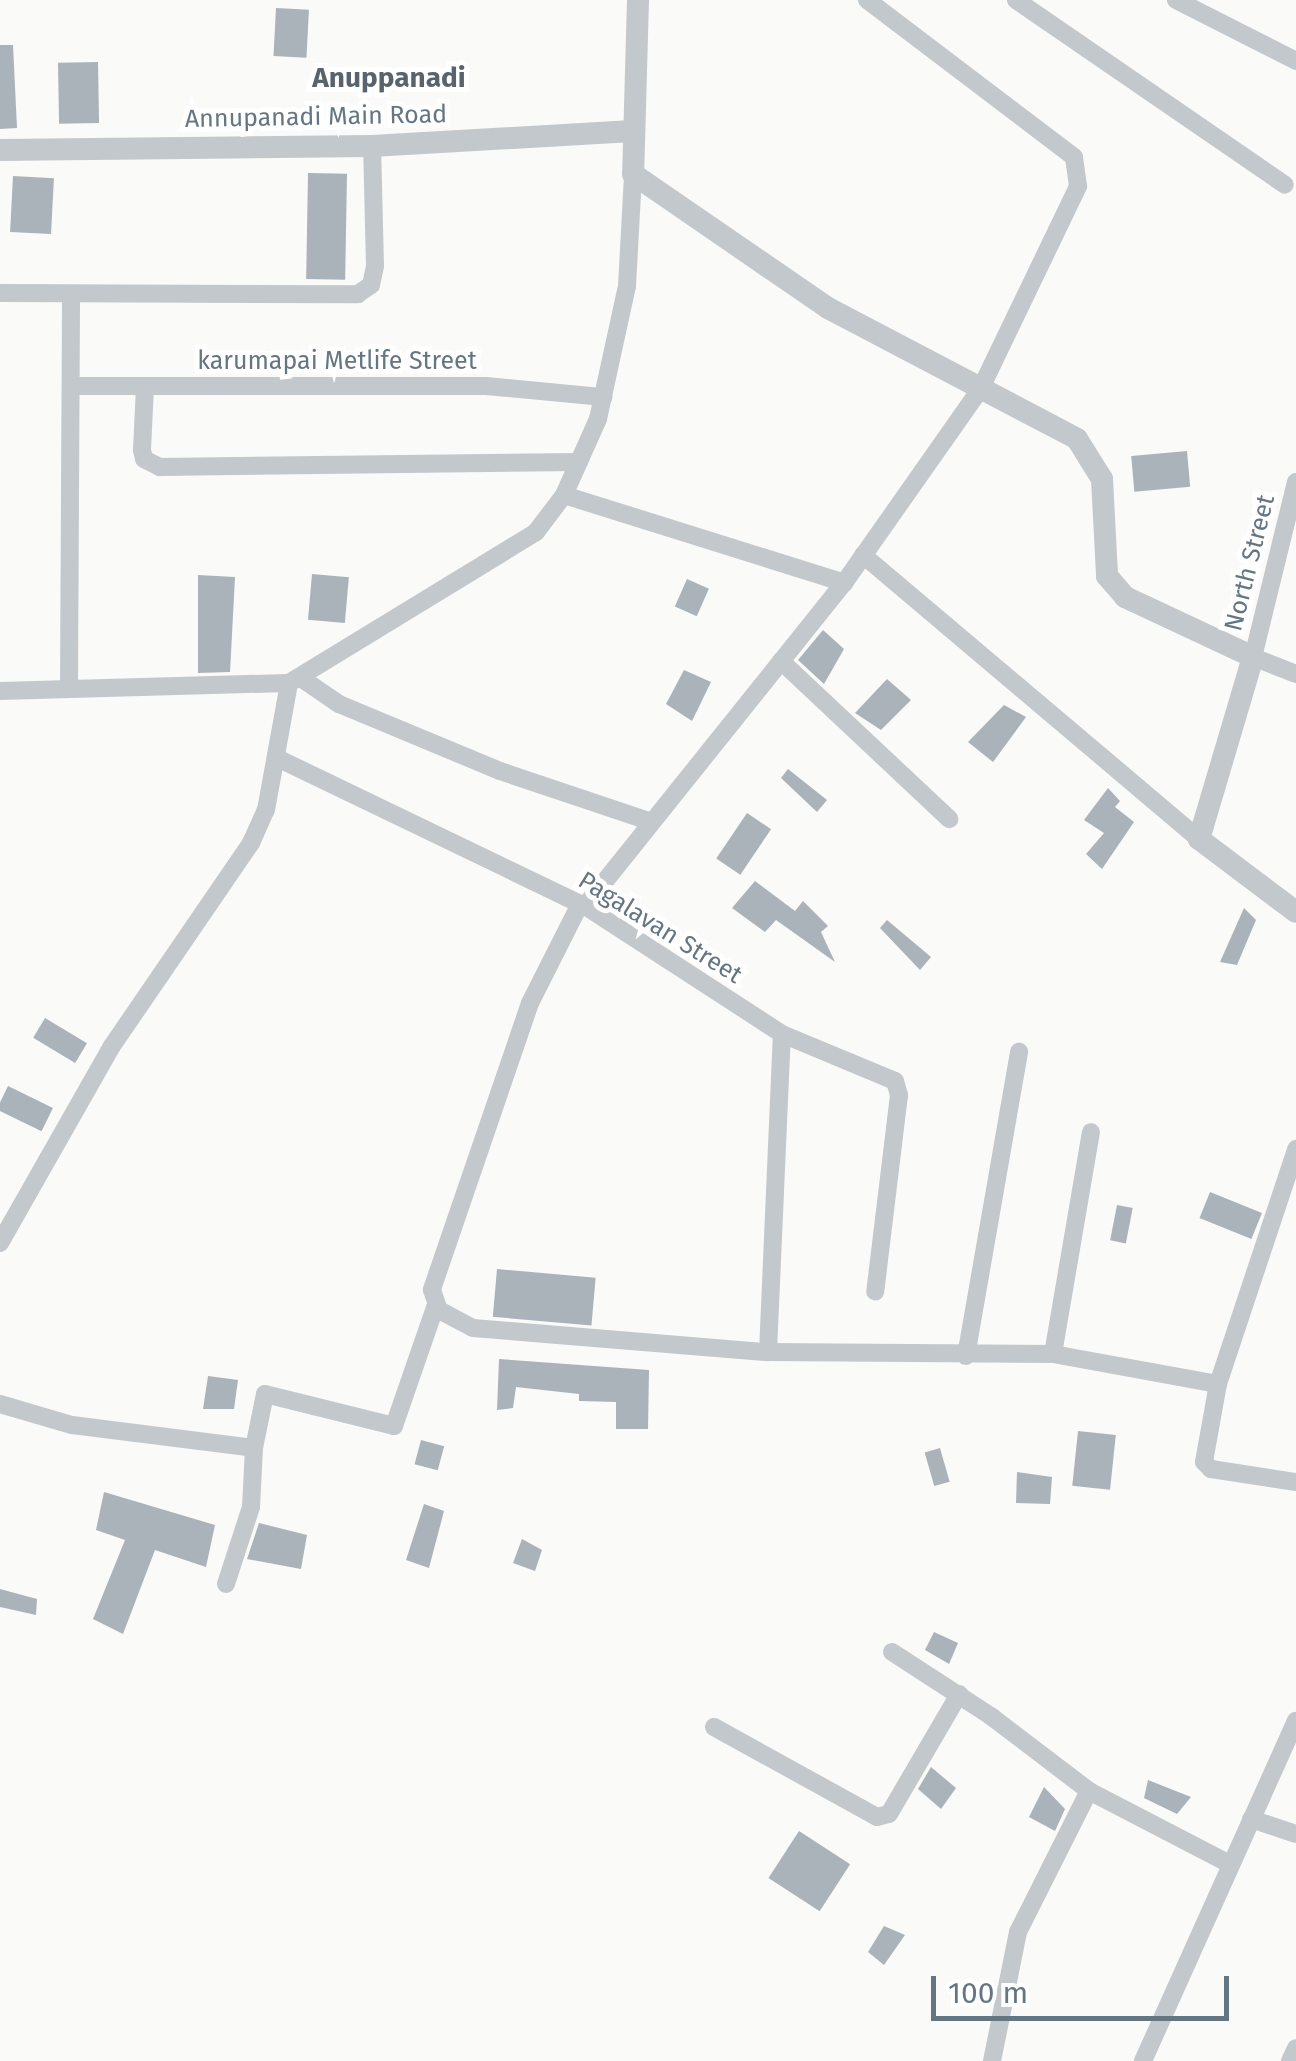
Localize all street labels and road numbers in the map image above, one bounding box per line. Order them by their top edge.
street label: Annupanadi Main Road [185,100,447,134]
street label: karumapai Metlife Street [197,346,477,376]
street label: North Street [1219,492,1281,634]
street label: Pagalavan Street [573,866,747,990]

